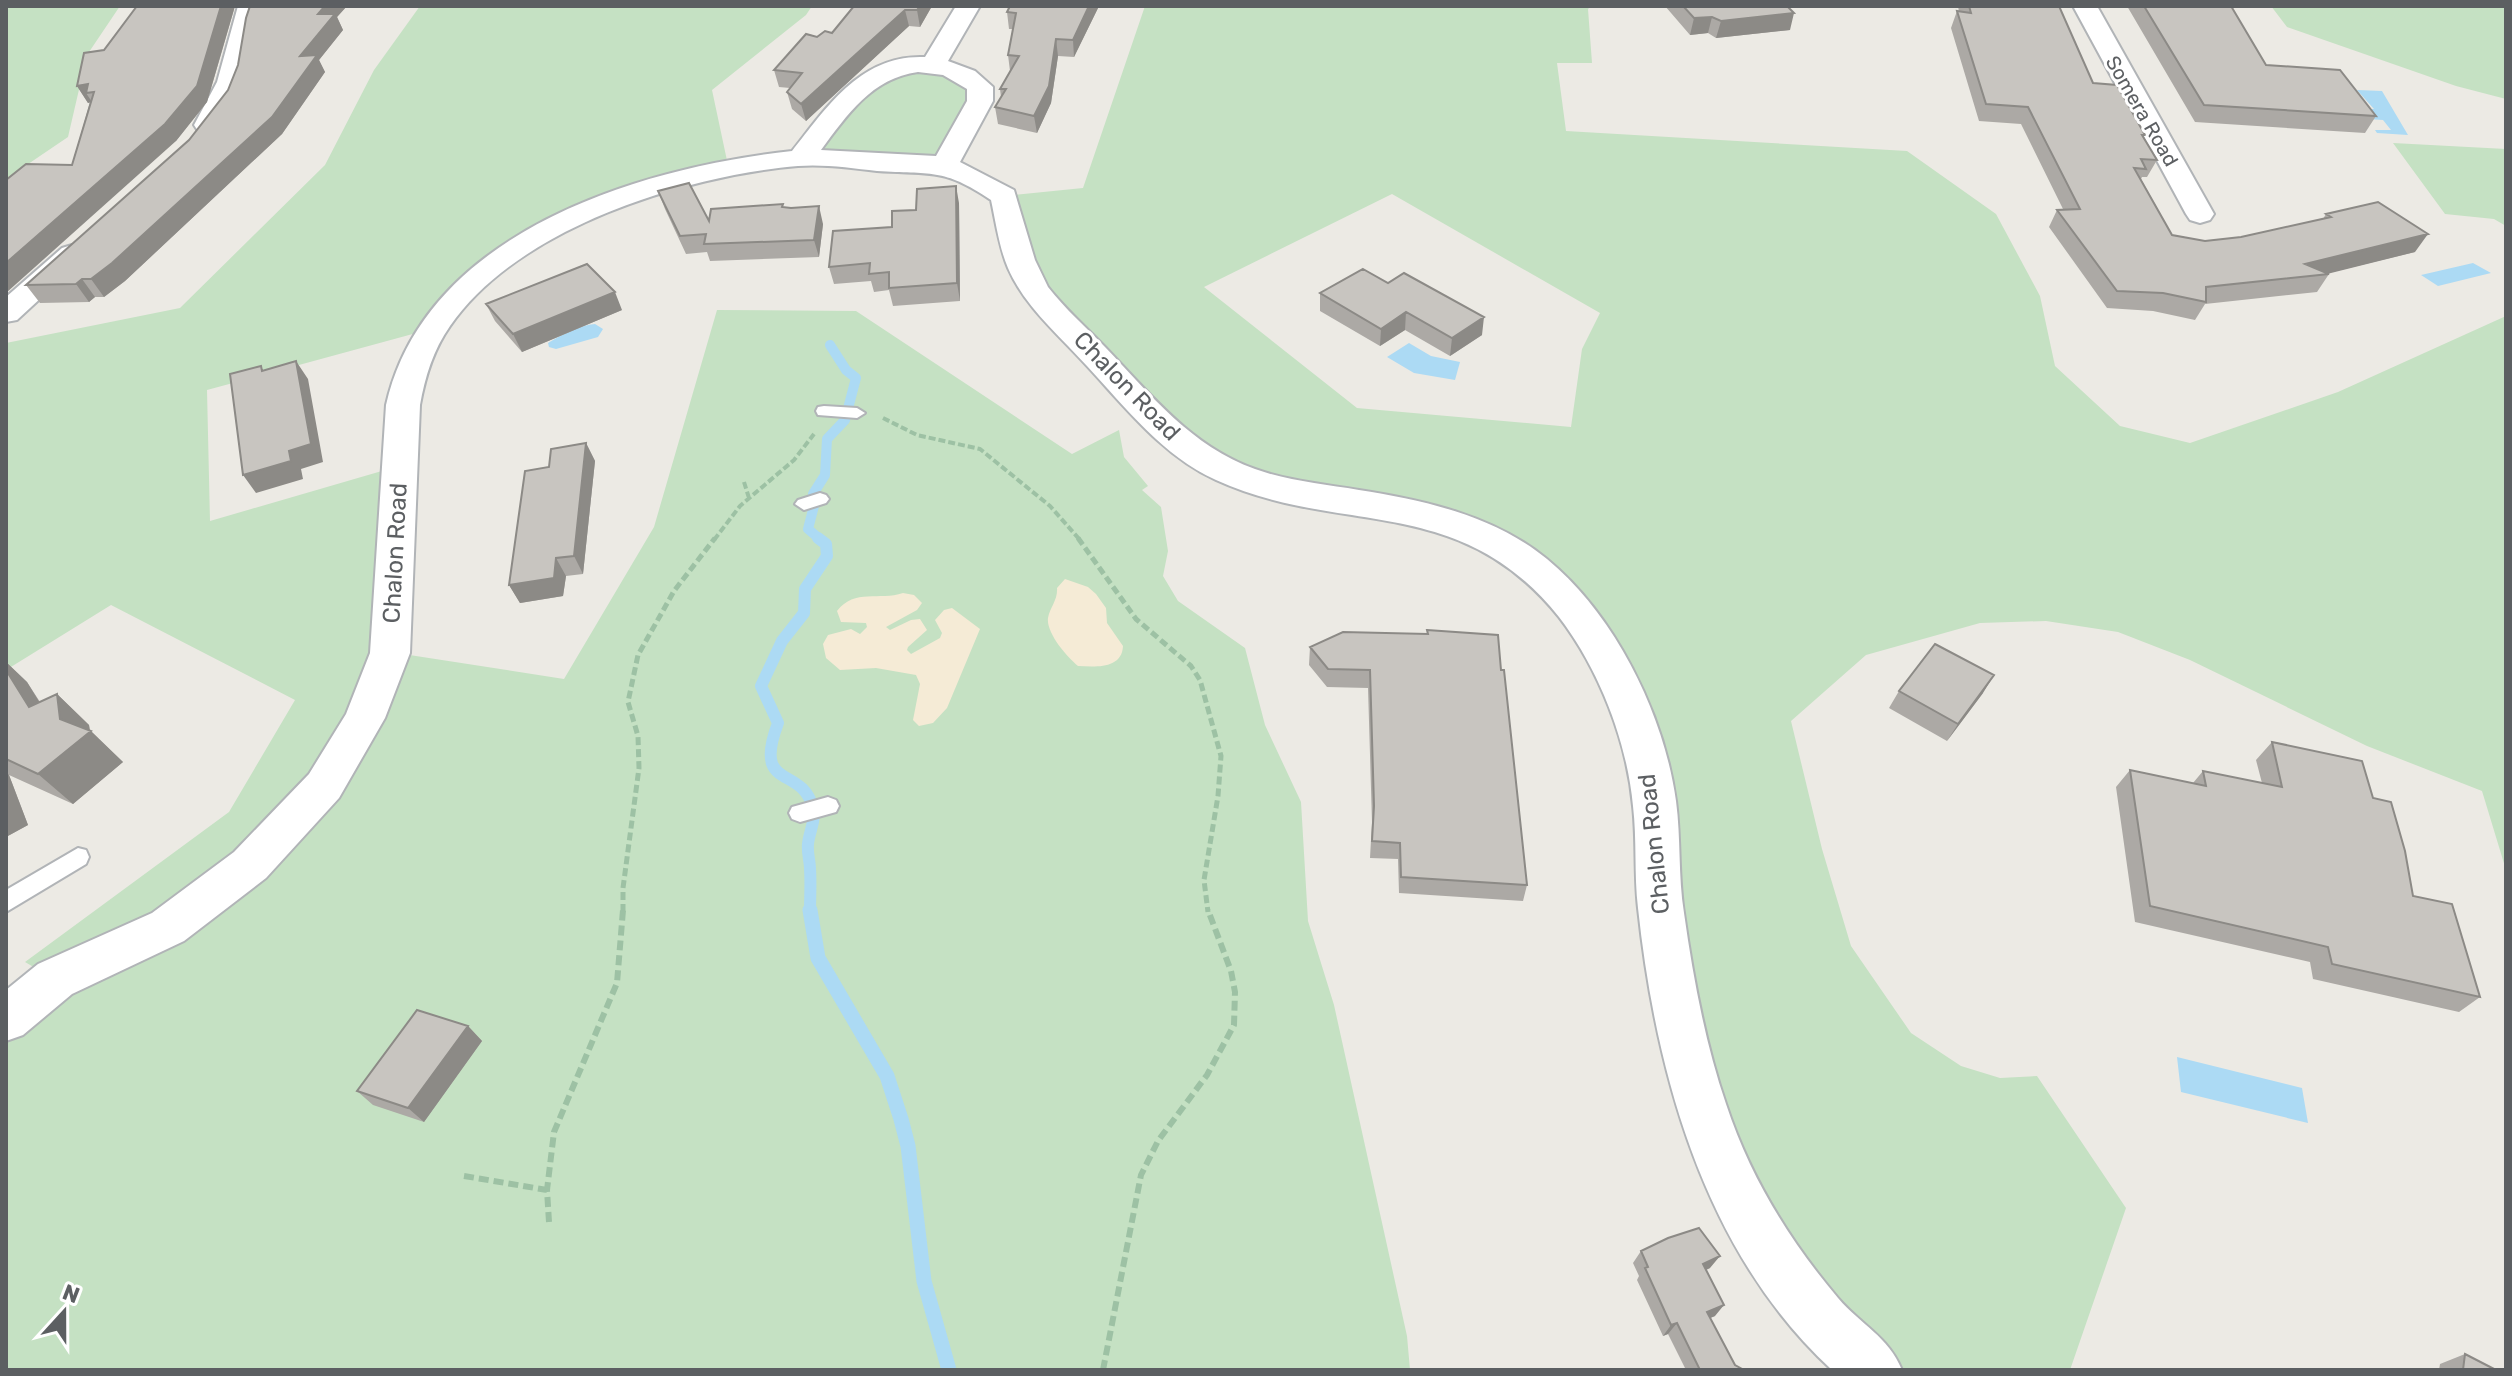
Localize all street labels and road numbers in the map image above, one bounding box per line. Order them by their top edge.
street label: Somera Road [2101,51,2183,171]
street label: Chalon Road [1068,326,1186,446]
street label: Chalon Road [377,482,413,624]
street label: Chalon Road [1633,773,1675,915]

